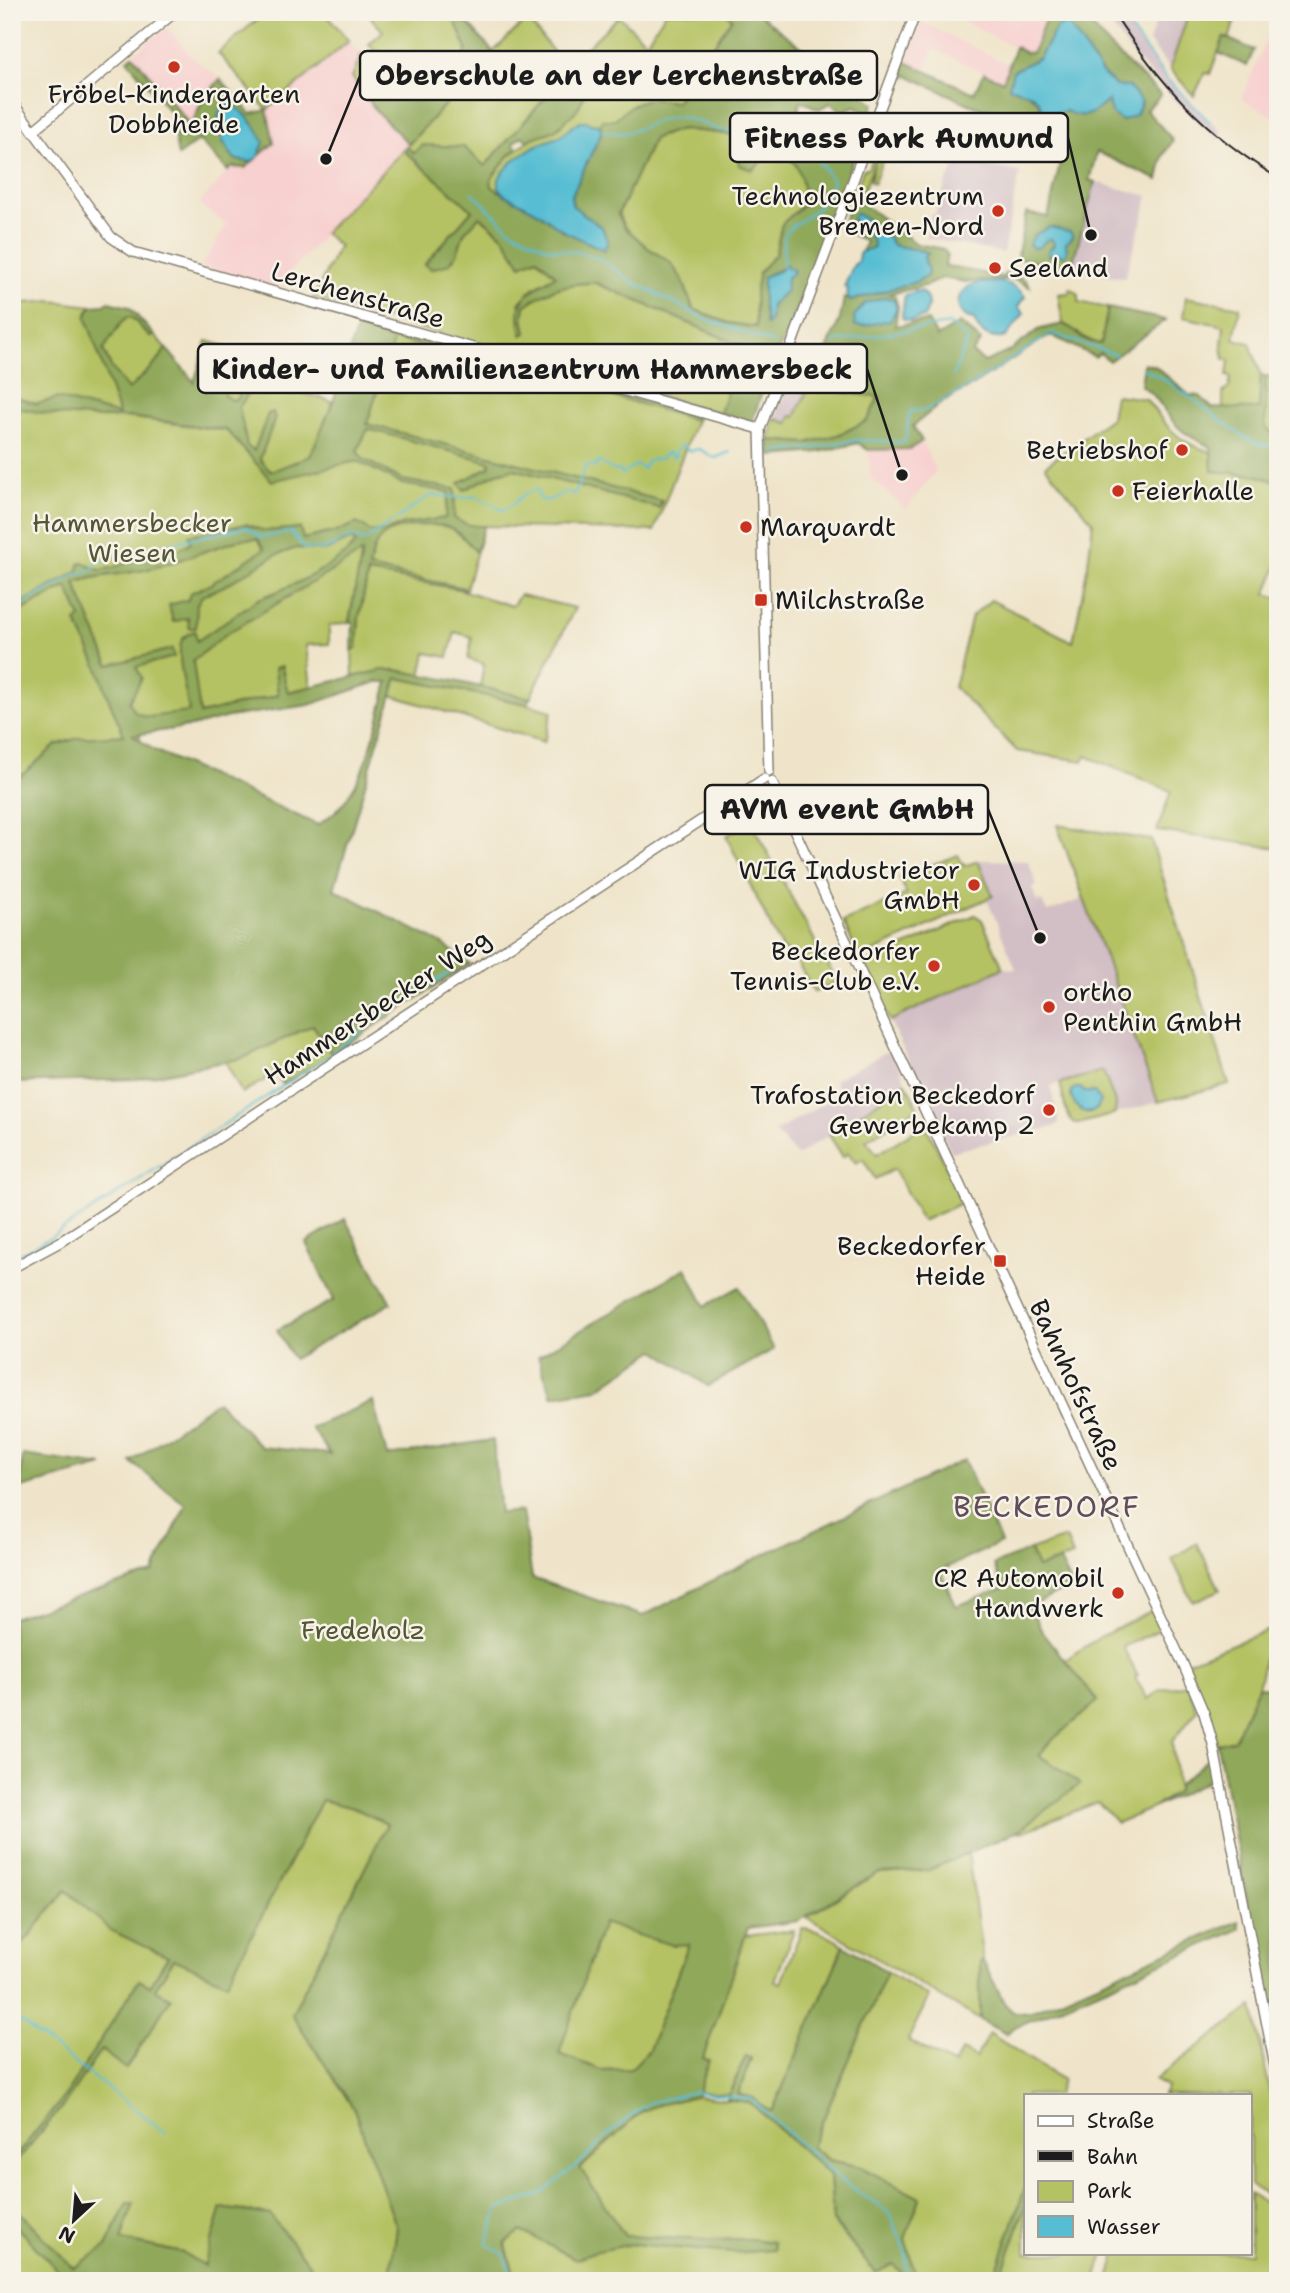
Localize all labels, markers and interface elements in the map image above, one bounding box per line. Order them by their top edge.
callout: Oberschule an der Lerchenstraße [360,51,877,100]
text: Oberschule an der Lerchenstraße [375,56,863,94]
marker: Fröbel-Kindergarten Dobbheide [166,59,182,75]
place label: Fröbel-Kindergarten Dobbheide [48,76,300,141]
callout: Fitness Park Aumund [730,113,1068,162]
text: Fitness Park Aumund [744,119,1054,157]
place label: Technologiezentrum Bremen-Nord [732,178,984,243]
marker: Technologiezentrum Bremen-Nord [990,203,1006,219]
place label: Seeland [1009,250,1108,285]
street label: Lerchenstraße [267,253,449,336]
marker: Seeland [987,260,1003,276]
callout: Kinder- und Familienzentrum Hammersbeck [198,344,867,393]
text: Kinder- und Familienzentrum Hammersbeck [212,350,852,388]
place label: Betriebshof [1026,432,1169,467]
marker: Betriebshof [1174,442,1190,458]
place label: Feierhalle [1132,473,1254,508]
marker: Feierhalle [1110,483,1126,499]
park label: Hammersbecker Wiesen [32,505,232,570]
place label: Marquardt [760,509,896,544]
marker: Marquardt [738,519,754,535]
place label: Milchstraße [775,582,925,617]
marker: Milchstraße [753,592,769,608]
callout: AVM event GmbH [705,785,988,834]
text: AVM event GmbH [720,790,974,828]
place label: WIG Industrietor GmbH [738,852,960,917]
marker: WIG Industrietor GmbH [966,877,982,893]
street label: Hammersbecker Weg [257,920,497,1093]
place label: Beckedorfer Tennis-Club e.V. [730,933,920,998]
marker: Beckedorfer Tennis-Club e.V. [926,958,942,974]
place label: ortho Penthin GmbH [1063,974,1242,1039]
marker: ortho Penthin GmbH [1041,999,1057,1015]
place label: Trafostation Beckedorf Gewerbekamp 2 [750,1077,1036,1142]
marker: Trafostation Beckedorf Gewerbekamp 2 [1041,1102,1057,1118]
place label: Beckedorfer Heide [837,1228,986,1293]
marker: Beckedorfer Heide [992,1253,1008,1269]
street label: Bahnhofstraße [1022,1294,1131,1476]
district label: BECKEDORF [953,1486,1141,1527]
place label: CR Automobil Handwerk [933,1560,1104,1625]
marker: CR Automobil Handwerk [1110,1585,1126,1601]
park label: Fredeholz [301,1612,425,1647]
legend [1024,2094,1252,2254]
text: Straße [1087,2107,1155,2135]
text: Bahn [1087,2143,1138,2171]
text: Park [1087,2177,1132,2205]
north arrow [38,2184,108,2254]
text: Wasser [1087,2213,1161,2241]
text: N [55,2220,79,2249]

